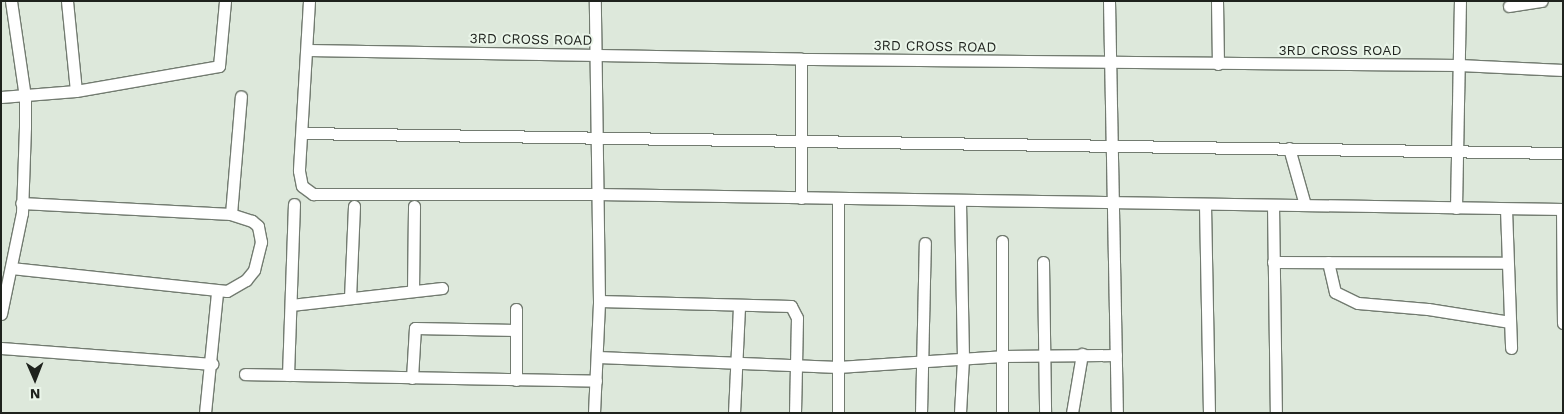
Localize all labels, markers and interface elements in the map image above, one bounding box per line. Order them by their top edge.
street label: 3RD CROSS ROAD [469,30,593,48]
street label: 3RD CROSS ROAD [873,37,997,55]
street label: 3RD CROSS ROAD [1278,42,1402,58]
north arrow [10,354,60,404]
text: N [30,386,41,402]

